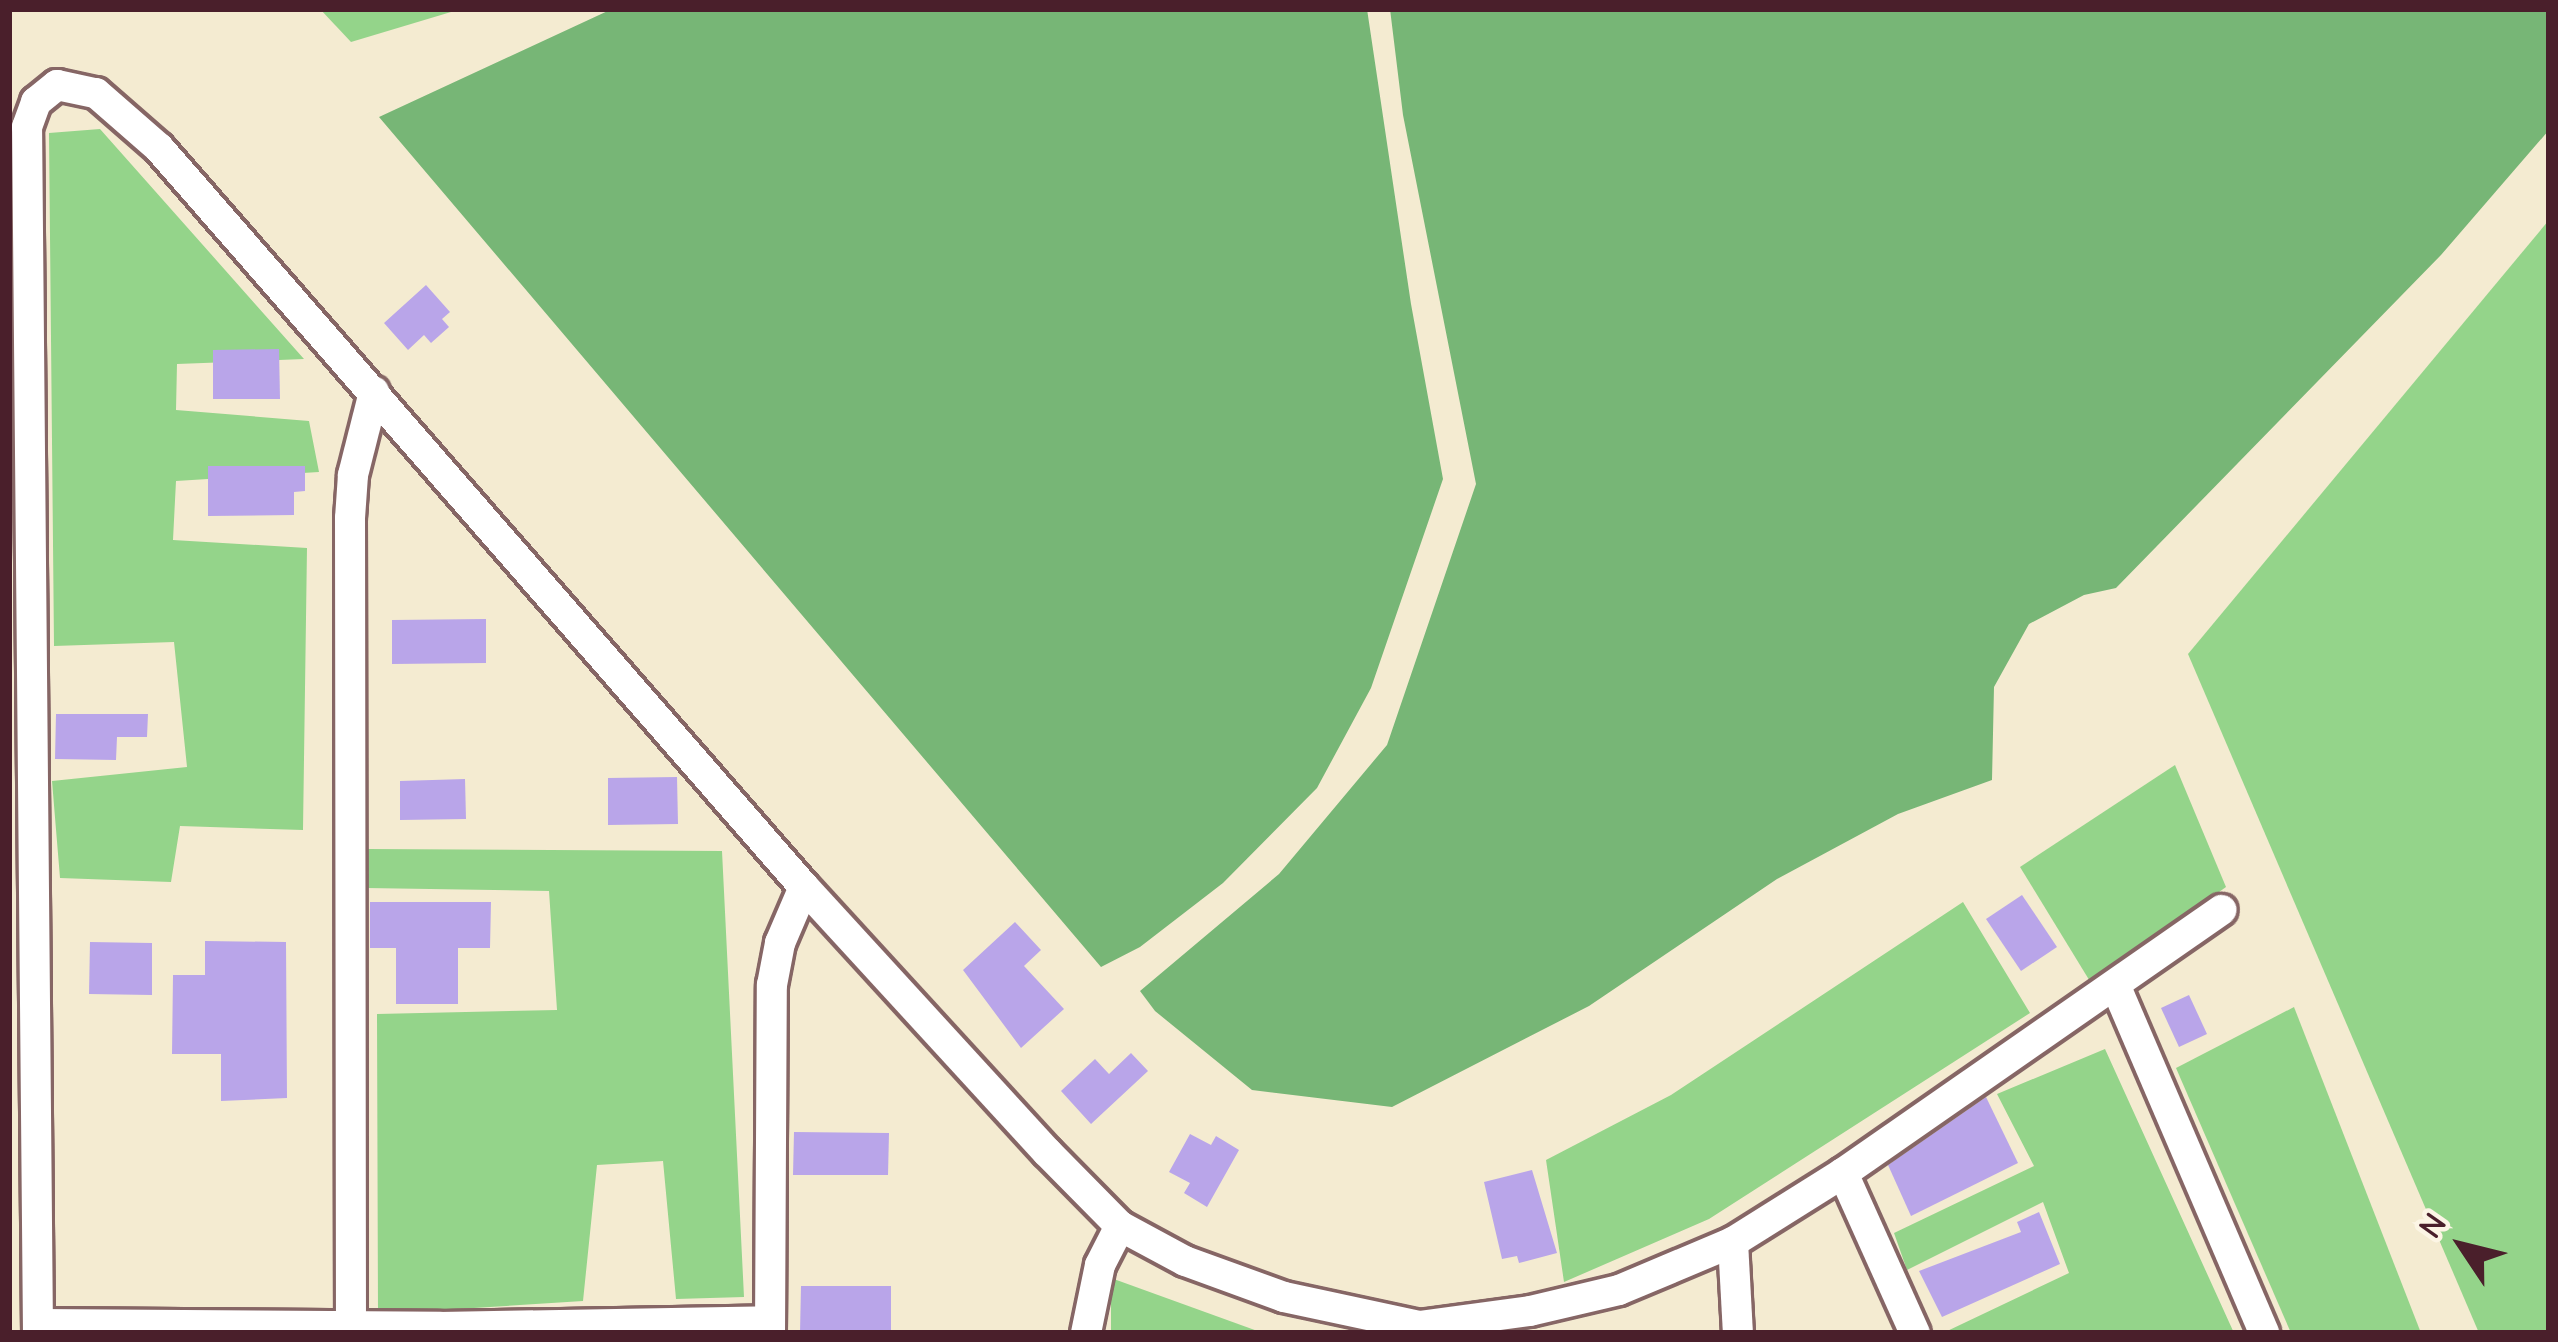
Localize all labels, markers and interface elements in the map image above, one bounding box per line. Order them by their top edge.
north arrow [2402,1186,2522,1306]
text: N [2411,1206,2454,1245]

